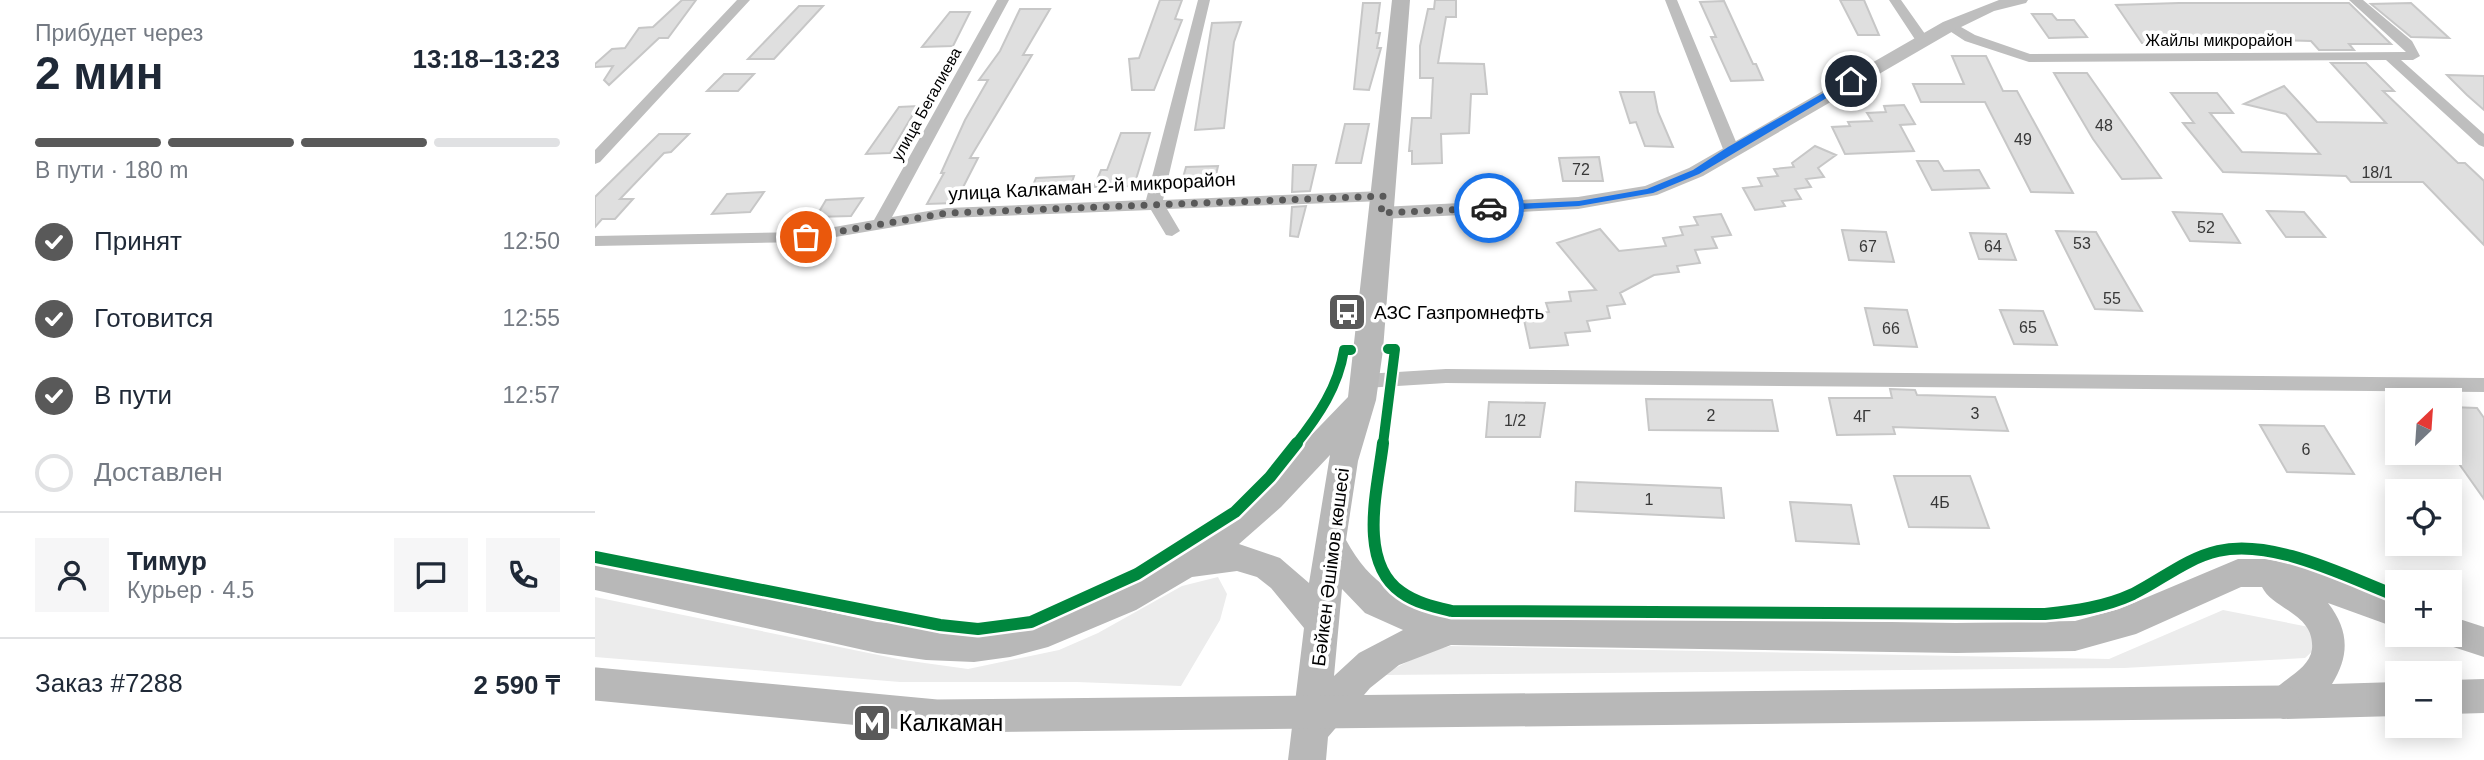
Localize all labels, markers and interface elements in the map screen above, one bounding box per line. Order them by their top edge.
text: Прибудет через [35,20,203,46]
street label: Жайлы микрорайон [2145,32,2293,49]
text: 13:18–13:23 [413,44,560,74]
street label: улица Бегалиева [888,45,965,164]
text: 2 мин [35,47,163,99]
pin [1821,51,1881,111]
icon: home [1832,62,1870,100]
house number: 48 [2095,117,2113,134]
house number: 49 [2014,131,2032,148]
text: В пути · 180 m [35,157,188,183]
house number: 72 [1572,161,1590,178]
house number: 18/1 [2361,164,2393,181]
street label: улица Калкаман 2-й микрорайон [948,168,1236,205]
courier [1454,173,1524,243]
icon: car [1470,189,1508,227]
pin [776,207,836,267]
icon: bag [787,218,825,256]
house number: 52 [2197,219,2215,236]
icon: check [35,223,73,261]
text: Принят [94,226,182,256]
text: 12:50 [502,228,560,254]
house number: 53 [2073,235,2091,252]
house number: 67 [1859,238,1877,255]
house number: 64 [1984,238,2002,255]
house number: 55 [2103,290,2121,307]
bus stop icon: АЗС Газпромнефть [1326,291,1368,333]
icon: check [35,300,73,338]
place label: АЗС Газпромнефть [1374,302,1544,323]
text: Готовится [94,303,213,333]
text: 12:55 [502,305,560,331]
house number: 65 [2019,319,2037,336]
house number: 66 [1882,320,1900,337]
icon: check [35,377,73,415]
text: В пути [94,380,172,410]
text: 12:57 [502,382,560,408]
north arrow [2385,388,2462,466]
map controls [2385,388,2462,738]
house number: 3 [1971,405,1980,422]
house number: 2 [1707,407,1716,424]
house number: 4Г [1853,408,1871,425]
house number: 1/2 [1504,412,1526,429]
house number: 6 [2302,441,2311,458]
text: Доставлен [94,457,223,487]
street label: Бәйкен Әшімов көшесі [1308,467,1353,667]
button: locate [2385,479,2462,556]
house number: 1 [1645,491,1654,508]
house number: 4Б [1930,494,1950,511]
button: person [35,538,109,612]
button: chat [394,538,468,612]
button: phone [486,538,560,612]
text: Тимур [127,546,207,576]
button: + [2385,570,2462,647]
text: Курьер · 4.5 [127,577,254,603]
button: − [2385,661,2462,738]
text: Заказ #7288 [35,668,183,698]
text: 2 590 ₸ [474,670,560,700]
metro station icon: Калкаман [851,702,893,744]
place label: Калкаман [899,710,1003,736]

